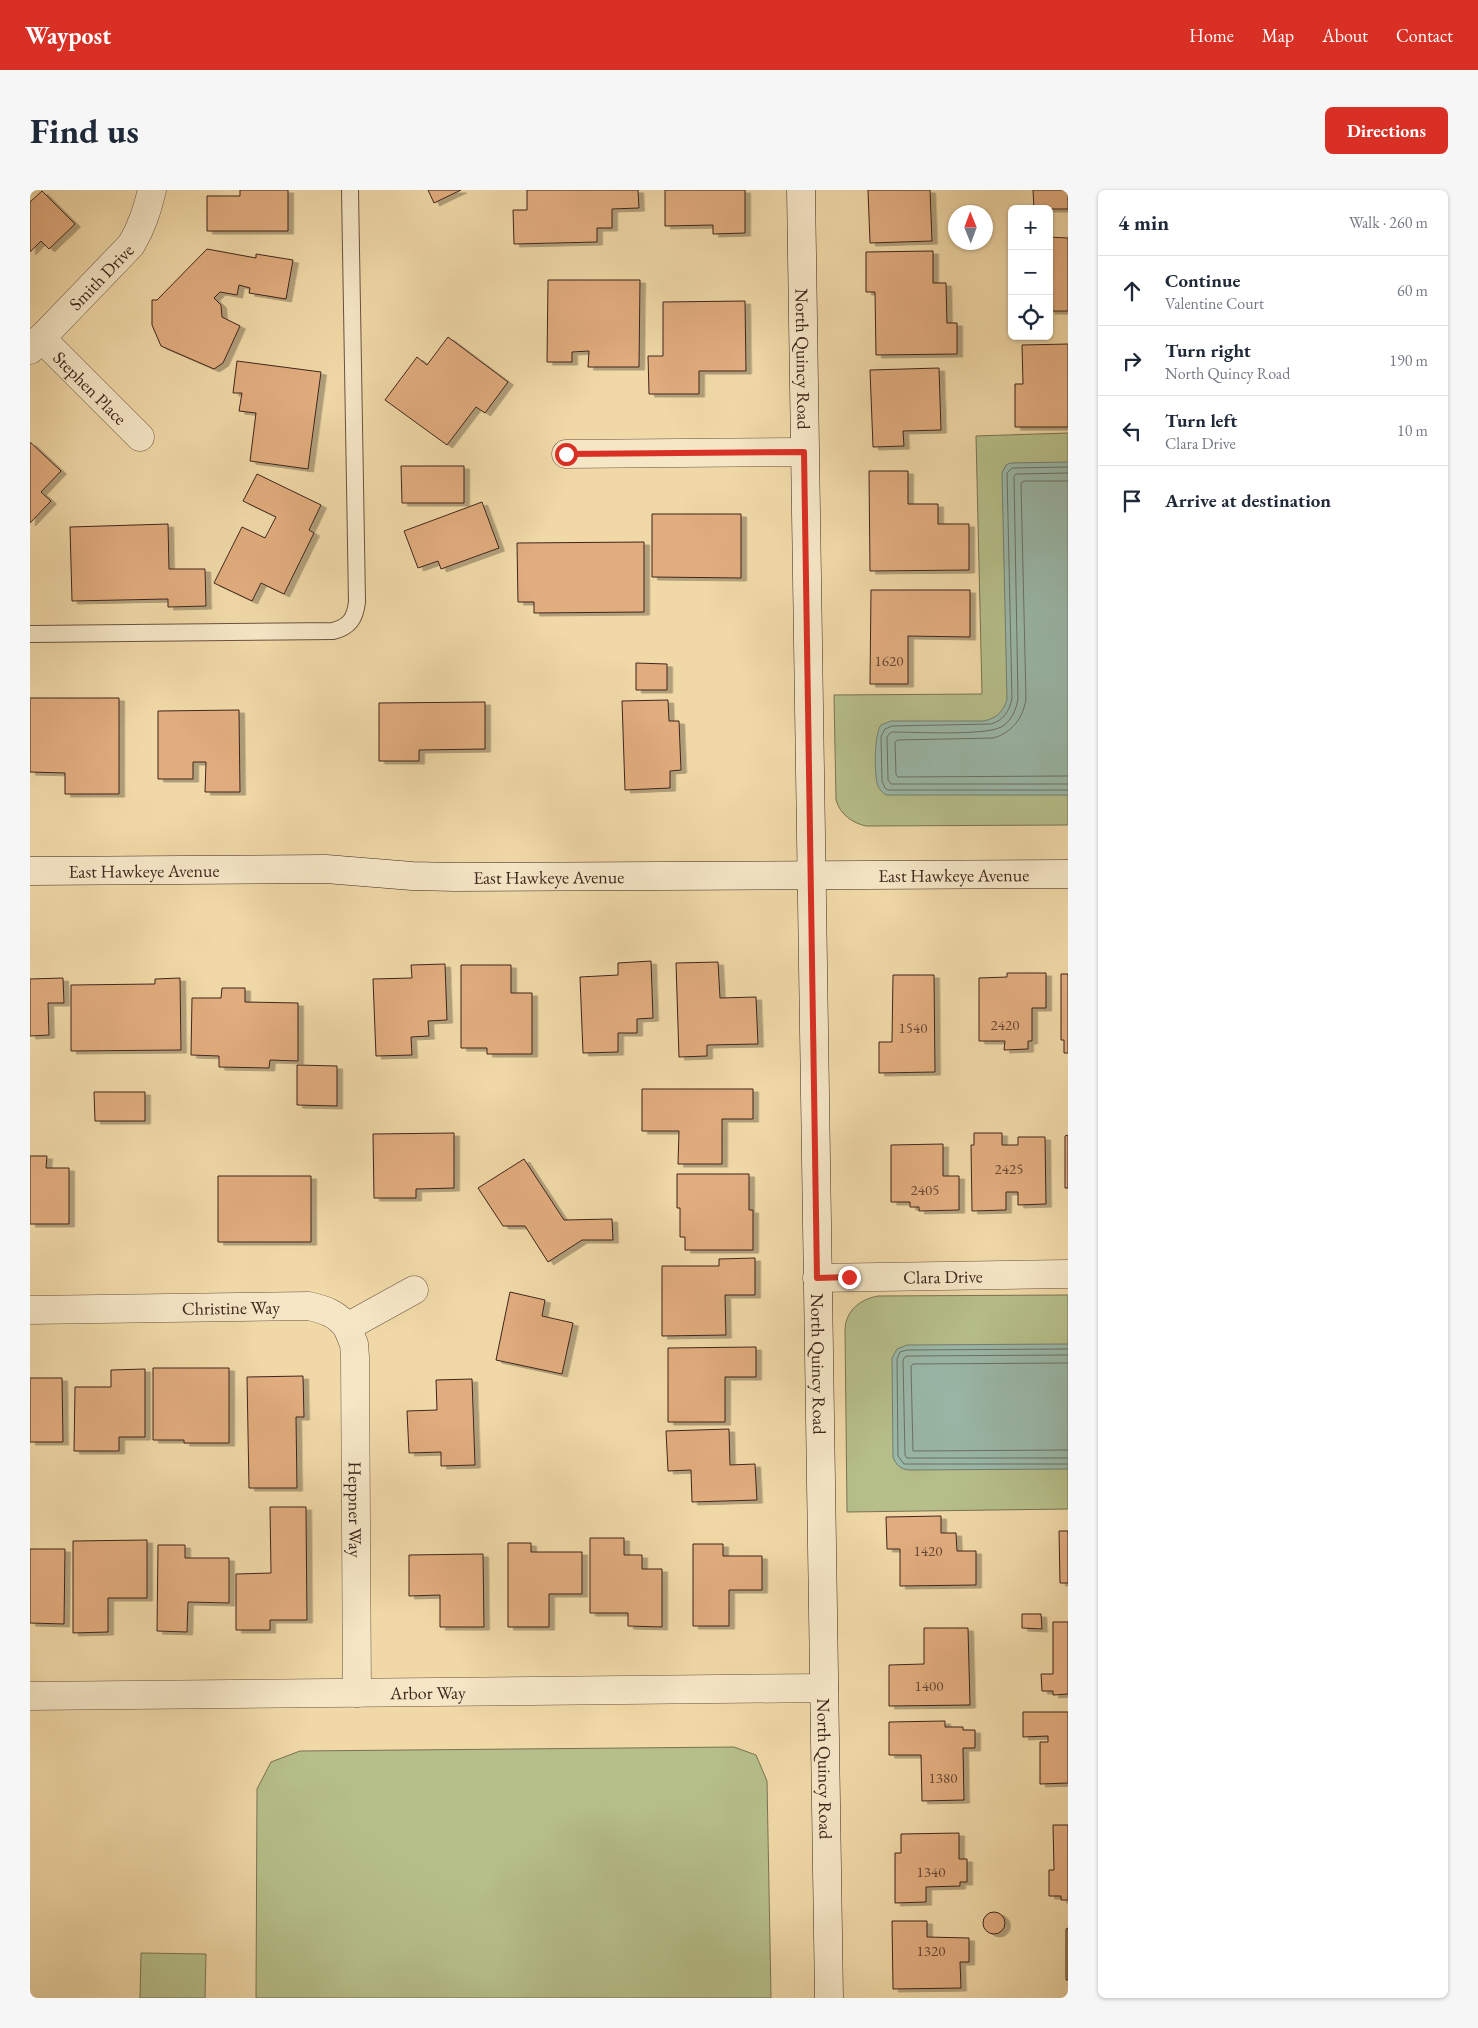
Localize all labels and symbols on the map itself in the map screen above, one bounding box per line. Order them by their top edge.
north arrow [948,205,993,250]
street label: Smith Drive [63,238,138,315]
street label: North Quincy Road [791,288,816,431]
street label: Stephen Place [49,346,132,429]
route start [555,443,578,466]
house number: 1620 [875,651,903,670]
street label: East Hawkeye Avenue [68,858,220,882]
street label: East Hawkeye Avenue [878,863,1029,886]
street label: East Hawkeye Avenue [473,865,624,888]
house number: 2420 [991,1015,1019,1034]
house number: 1540 [899,1018,927,1037]
house number: 2425 [995,1159,1023,1178]
house number: 2405 [911,1180,939,1199]
street label: Clara Drive [903,1264,983,1288]
route end [838,1266,861,1289]
street label: North Quincy Road [807,1293,832,1435]
street label: Christine Way [182,1295,280,1319]
street label: Heppner Way [344,1461,368,1558]
house number: 1420 [914,1541,942,1560]
house number: 1400 [915,1676,943,1695]
street label: Arbor Way [389,1680,466,1704]
street label: North Quincy Road [813,1698,838,1840]
house number: 1380 [929,1768,957,1787]
house number: 1340 [917,1862,945,1881]
house number: 1320 [917,1941,945,1960]

